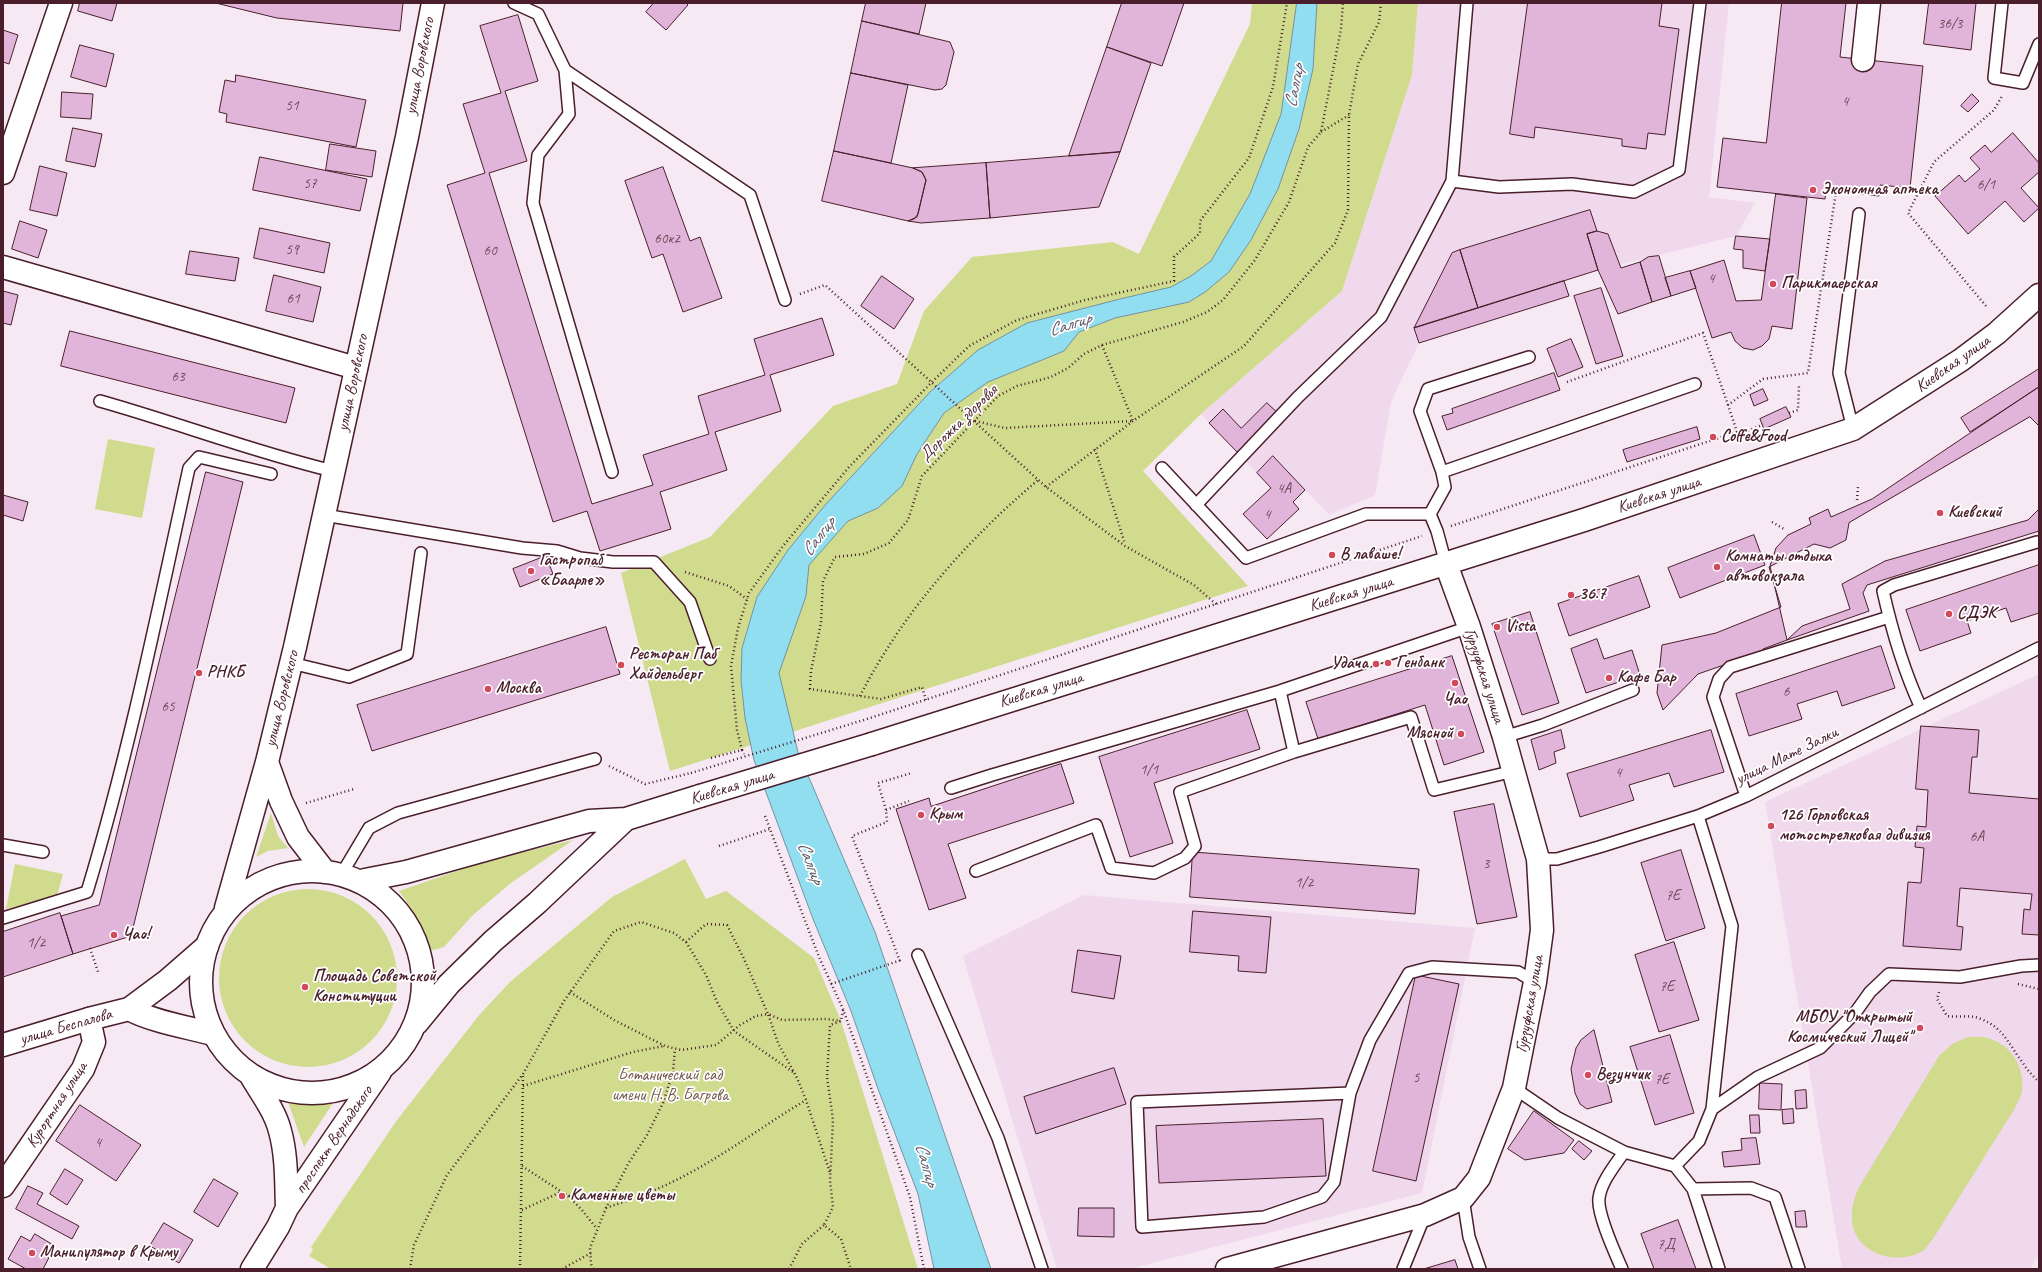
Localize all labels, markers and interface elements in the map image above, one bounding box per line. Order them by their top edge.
house number: 36/3 [1937,15,1963,33]
street label: улица Воровского [401,16,439,116]
water label: Салгир [1280,63,1310,109]
house number: 4 [1842,93,1848,111]
house number: 51 [285,97,299,115]
house number: 57 [303,175,317,193]
house number: 6/1 [1977,176,1995,194]
place label: Экономная аптека [1821,180,1938,200]
marker: Экономная аптека [1808,185,1818,195]
house number: 60к2 [654,230,680,248]
house number: 59 [285,241,299,259]
house number: 60 [483,242,497,260]
house number: 4 [1708,270,1714,288]
place label: Парикмаерская [1781,274,1877,294]
marker: Парикмаерская [1768,279,1778,289]
house number: 61 [286,290,300,308]
water label: Салгир [1046,308,1094,342]
street label: Киевская улица [1912,331,1994,397]
street label: улица Воровского [333,333,373,433]
house number: 63 [171,368,185,386]
street label: Дорожка здоровья [916,381,1002,465]
place label: Coffe&Food [1721,427,1786,447]
marker: Coffe&Food [1708,432,1718,442]
street label: Киевская улица [1615,472,1703,518]
house number: 4А [1277,480,1291,498]
place label: Киевский [1948,503,2002,523]
house number: 4 [1264,506,1270,524]
marker: Киевский [1935,508,1945,518]
water label: Салгир [797,513,841,561]
place label: В лаваше! [1340,545,1400,565]
place label: Комнаты отдыха автовокзала [1725,547,1831,587]
marker: В лаваше! [1327,550,1337,560]
place label: Гастропаб «Баарле» [539,551,605,591]
marker: Комнаты отдыха автовокзала [1712,562,1722,572]
marker: Гастропаб «Баарле» [526,566,536,576]
street label: Киевская улица [1307,572,1395,616]
place label: 36.7 [1579,585,1606,605]
marker: 36.7 [1566,590,1576,600]
place label: СДЭК [1957,604,1996,624]
marker: СДЭК [1944,609,1954,619]
place label: Vista [1505,617,1535,637]
marker: Vista [1492,622,1502,632]
street label: Гурзуфская улица [1459,626,1509,726]
place label: Ресторан Паб Хайдельберг [629,645,716,685]
street label: улица Воровского [260,649,304,749]
place label: Генбанк [1396,653,1444,673]
place label: Удача [1331,654,1368,674]
marker: Генбанк [1383,658,1393,668]
marker: Удача [1371,659,1381,669]
marker: Ресторан Паб Хайдельберг [616,660,626,670]
place label: РНКБ [207,663,244,683]
marker: РНКБ [194,668,204,678]
street label: Киевская улица [997,668,1085,712]
place label: Кафе Бар [1617,668,1676,688]
marker: Кафе Бар [1604,673,1614,683]
marker: Чао [1450,678,1460,688]
place label: Москва [496,679,541,699]
house number: 6 [1783,683,1789,701]
marker: Москва [483,684,493,694]
place label: Чао [1443,690,1467,710]
house number: 65 [161,698,175,716]
street label: улица Мате Залки [1732,722,1842,790]
place label: Мясной [1407,724,1453,744]
marker: Мясной [1456,729,1466,739]
house number: 1/1 [1140,761,1158,779]
house number: 4 [1615,764,1621,782]
street label: Киевская улица [688,765,776,809]
place label: Крым [929,805,962,825]
place label: 126 Горловская мотострелковая дивизия [1779,806,1930,846]
marker: Крым [916,810,926,820]
marker: 126 Горловская мотострелковая дивизия [1766,821,1776,831]
house number: 6А [1970,828,1984,846]
water label: Салгир [792,839,828,887]
house number: 3 [1483,855,1489,873]
house number: 1/2 [1295,874,1313,892]
house number: 7Е [1666,887,1680,905]
place label: Чао! [122,925,149,945]
marker: Чао! [109,930,119,940]
house number: 1/2 [27,934,45,952]
street label: Гурзуфская улица [1511,954,1549,1054]
place label: Площадь Советской Конституции [313,967,436,1007]
house number: 7Е [1660,978,1674,996]
marker: Площадь Советской Конституции [300,982,310,992]
street label: улица Беспалова [18,1004,114,1050]
place label: МБОУ "Открытый Космический Лицей" [1787,1008,1912,1048]
marker: МБОУ "Открытый Космический Лицей" [1915,1023,1925,1033]
street label: Курортная улица [22,1058,92,1152]
place label: Везунчик [1596,1065,1650,1085]
park label: Ботанический сад имени Н. В. Багрова [612,1066,728,1106]
house number: 5 [1413,1069,1419,1087]
marker: Везунчик [1583,1070,1593,1080]
house number: 7Е [1655,1071,1669,1089]
street label: проспект Вернадского [290,1082,378,1198]
house number: 4 [95,1134,101,1152]
water label: Салгир [910,1141,942,1189]
place label: Каменные цветы [570,1186,674,1206]
marker: Каменные цветы [557,1191,567,1201]
house number: 7Д [1657,1236,1675,1254]
place label: Манипулятор в Крыму [40,1243,177,1263]
marker: Манипулятор в Крыму [27,1248,37,1258]

